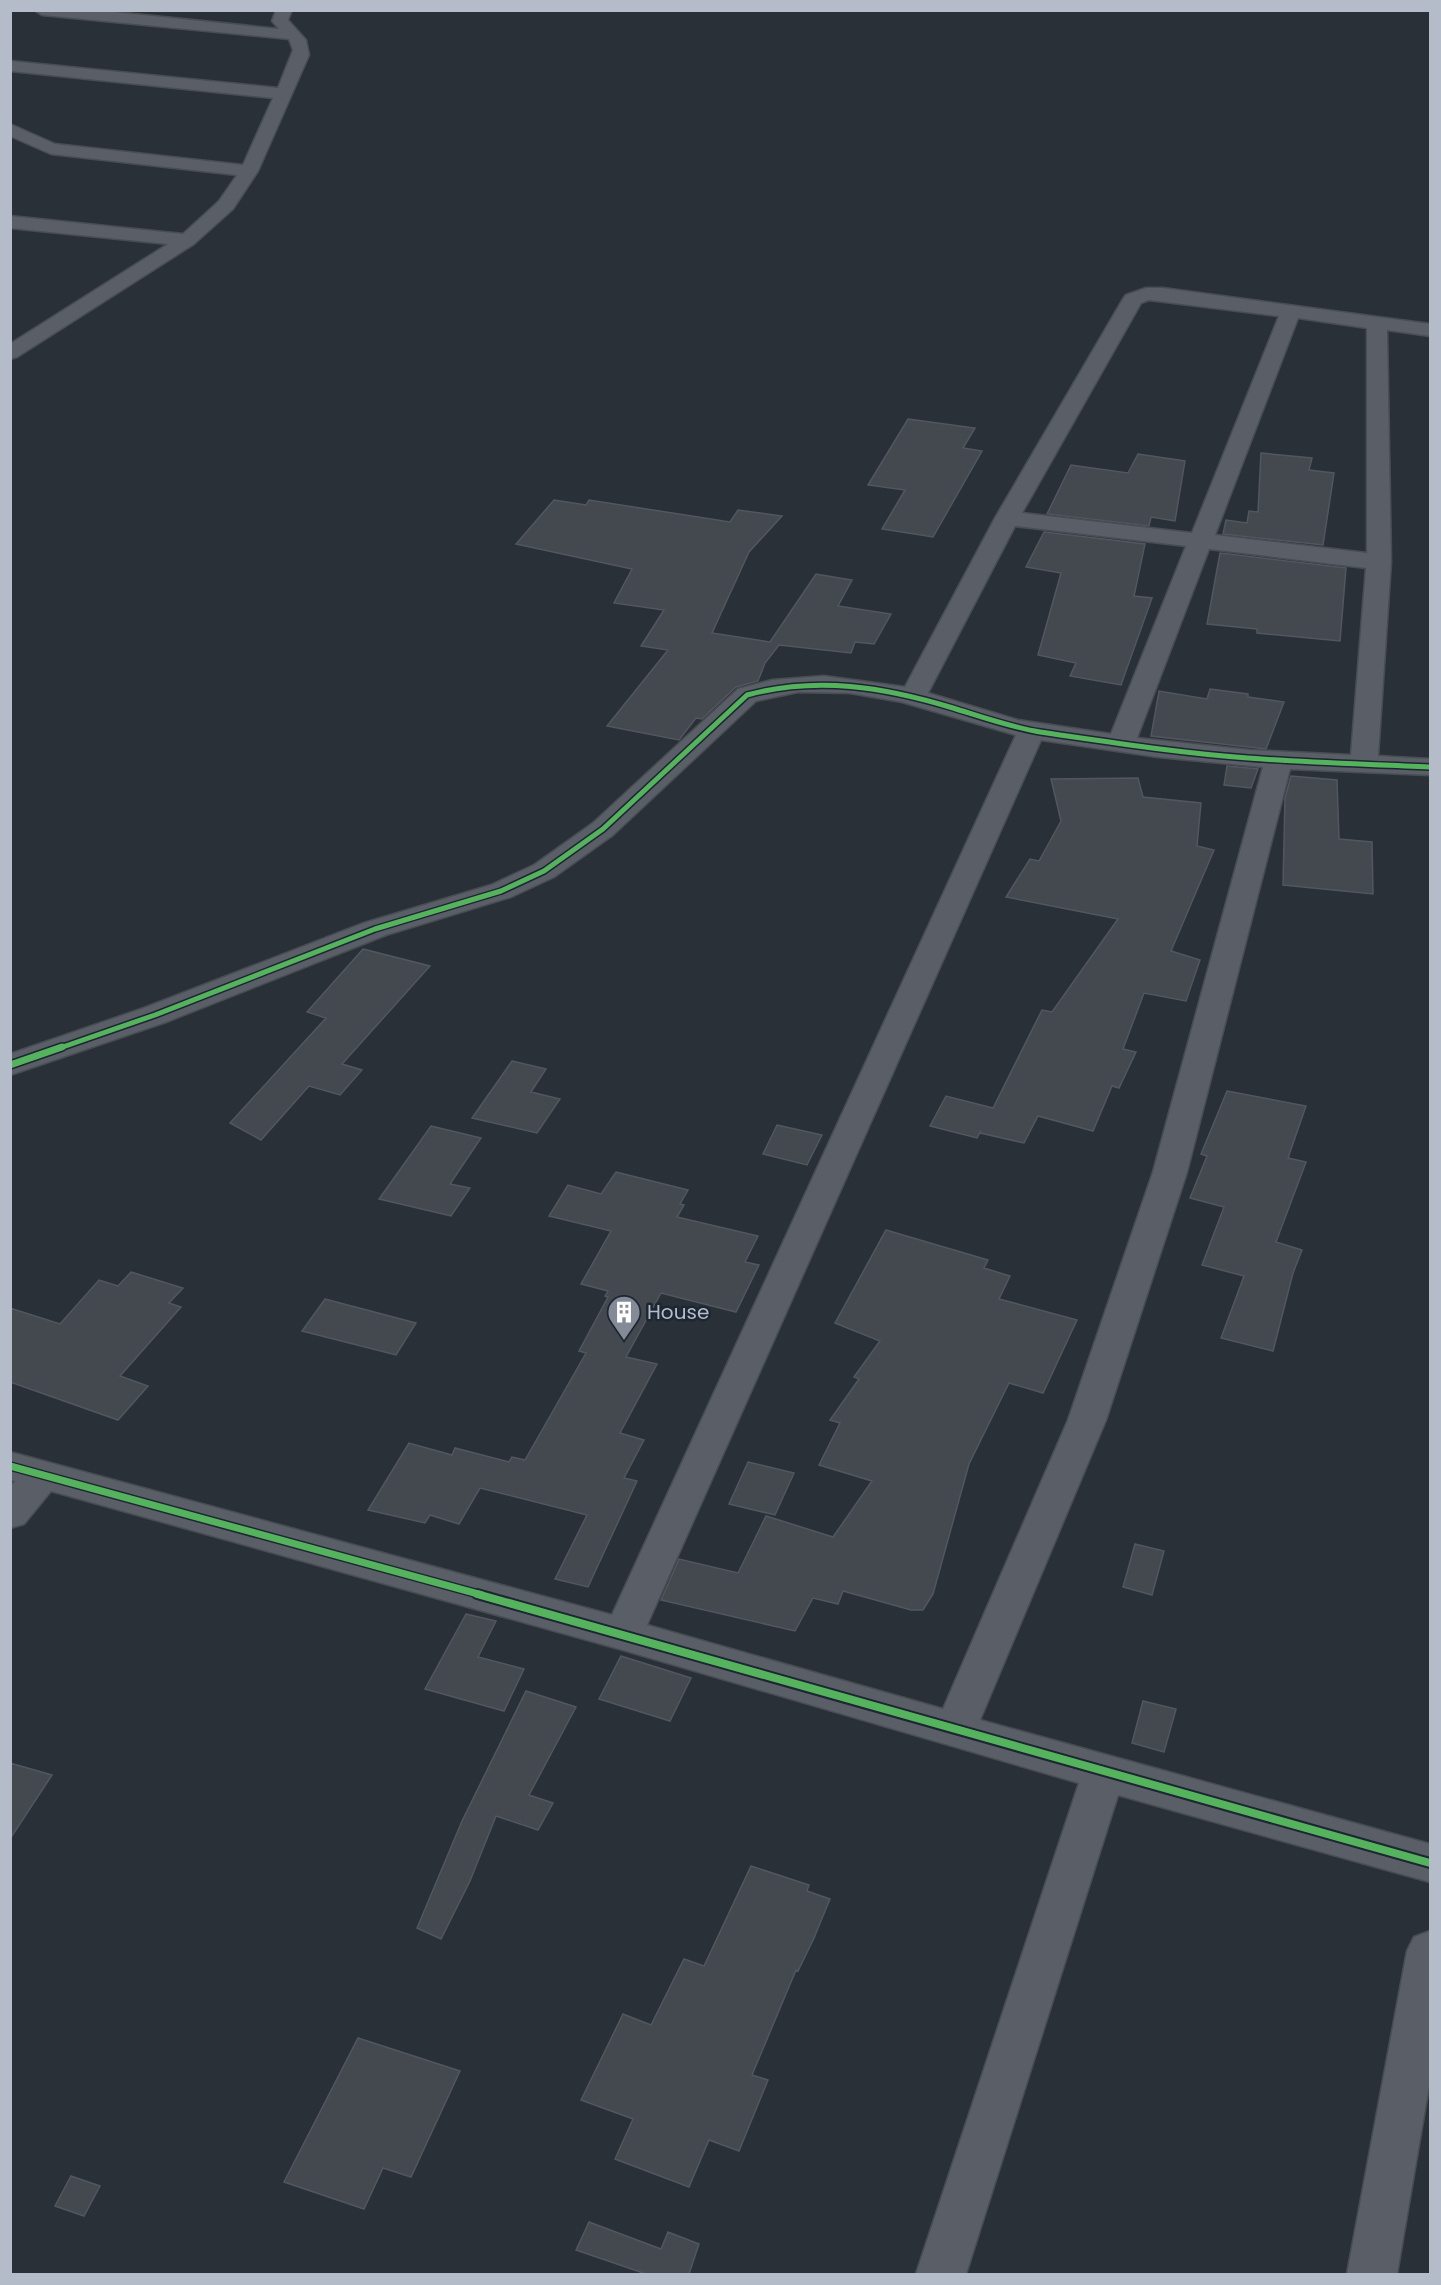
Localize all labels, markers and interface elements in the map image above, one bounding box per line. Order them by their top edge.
building icon: House [606,1294,642,1341]
place label: House [647,1298,709,1326]

